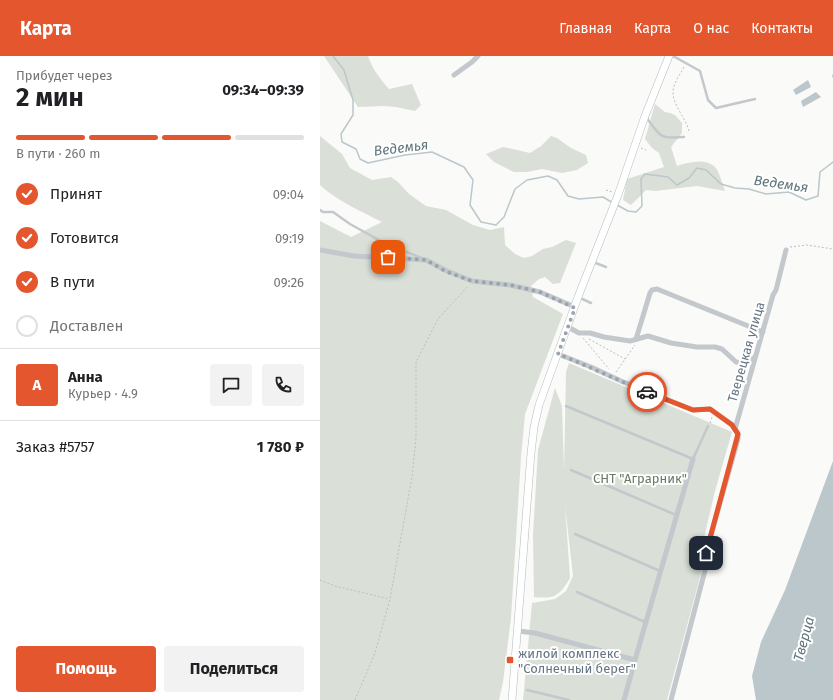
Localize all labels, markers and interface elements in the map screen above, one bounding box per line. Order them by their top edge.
text: Карта [20,17,72,40]
text: Главная [559,20,612,37]
text: Карта [634,20,671,37]
text: О нас [693,20,729,37]
text: Контакты [751,20,813,37]
text: Прибудет через [16,68,113,83]
text: 09:34–09:39 [222,81,304,99]
text: 2 мин [16,82,84,113]
water label: Ведемья [373,136,429,160]
text: В пути · 260 m [16,146,100,161]
water label: Ведемья [753,172,809,196]
icon: check [16,183,38,205]
text: Принят [50,185,102,203]
text: 09:04 [273,187,304,202]
icon: check [16,227,38,249]
text: Готовится [50,229,119,247]
text: 09:19 [275,231,304,246]
pin [371,240,405,274]
icon: bag [377,246,399,268]
icon: check [16,271,38,293]
text: В пути [50,273,95,291]
text: 09:26 [274,275,304,290]
street label: Тверецкая улица [725,300,767,404]
text: Доставлен [50,317,123,335]
button: chat [210,364,252,406]
button: phone [262,364,304,406]
text: Анна [68,368,103,386]
courier [627,372,667,412]
text: А [33,376,41,394]
icon: car [636,381,658,403]
text: Курьер · 4.9 [68,386,138,401]
text: Заказ #5757 [16,438,94,456]
text: 1 780 ₽ [257,438,304,456]
park label: СНТ "Аграрник" [593,471,687,486]
pin [689,536,723,570]
icon: home [695,542,717,564]
water label: Тверца [790,615,818,663]
button: Помощь [16,646,156,692]
button: Поделиться [164,646,304,692]
place label: жилой комплекс "Солнечный берег" [518,646,636,676]
marker: жилой комплекс "Солнечный берег" [505,655,515,665]

